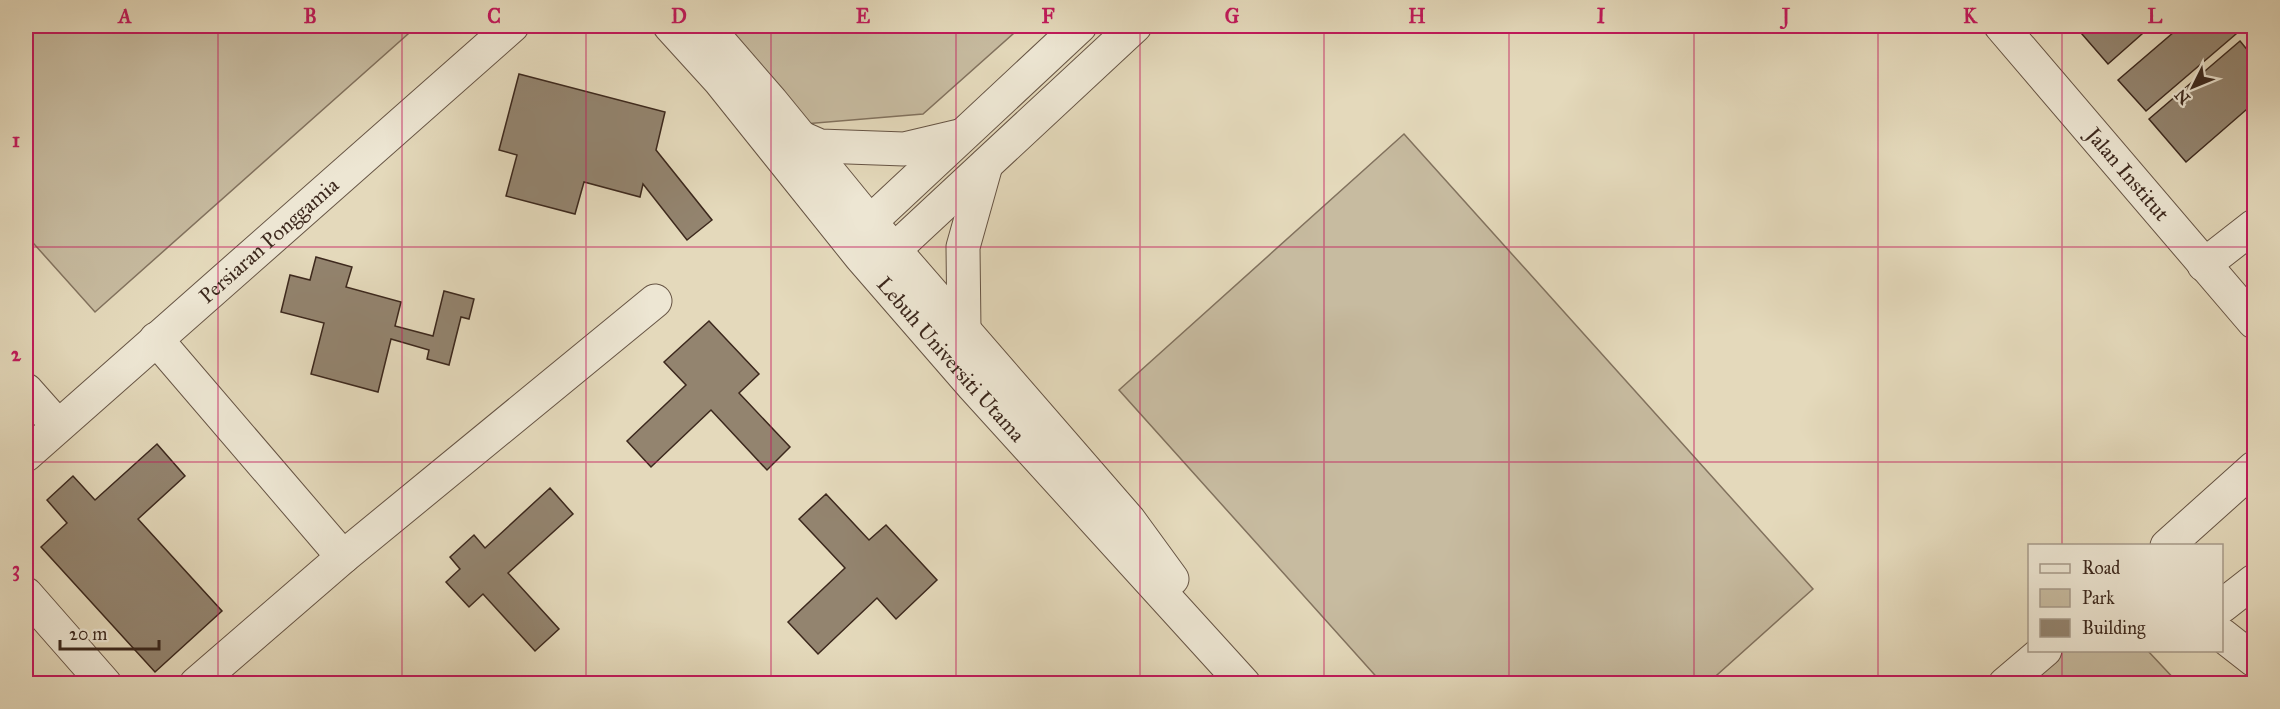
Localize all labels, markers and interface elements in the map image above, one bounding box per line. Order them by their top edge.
text: A [116,4,132,28]
text: B [303,4,317,28]
text: C [487,4,501,28]
text: D [671,4,687,28]
text: E [856,4,871,28]
text: F [1041,4,1055,28]
text: G [1225,4,1240,28]
text: H [1408,4,1426,28]
text: I [1597,4,1606,28]
text: J [1779,4,1791,30]
text: K [1963,4,1978,28]
text: L [2148,4,2163,28]
north arrow [2163,57,2223,117]
text: N [2171,85,2194,108]
street label: Jalan Institut [2079,121,2175,227]
text: 1 [12,128,20,152]
street label: Persiaran Ponggamia [194,172,344,309]
street label: Lebuh Universiti Utama [871,271,1030,447]
text: 2 [11,342,22,366]
legend [2028,544,2223,652]
text: 3 [12,557,20,582]
text: Road [2082,557,2120,579]
text: Park [2082,587,2115,609]
scale bar [60,613,159,651]
text: Building [2082,617,2146,640]
text: 20 m [69,623,107,645]

